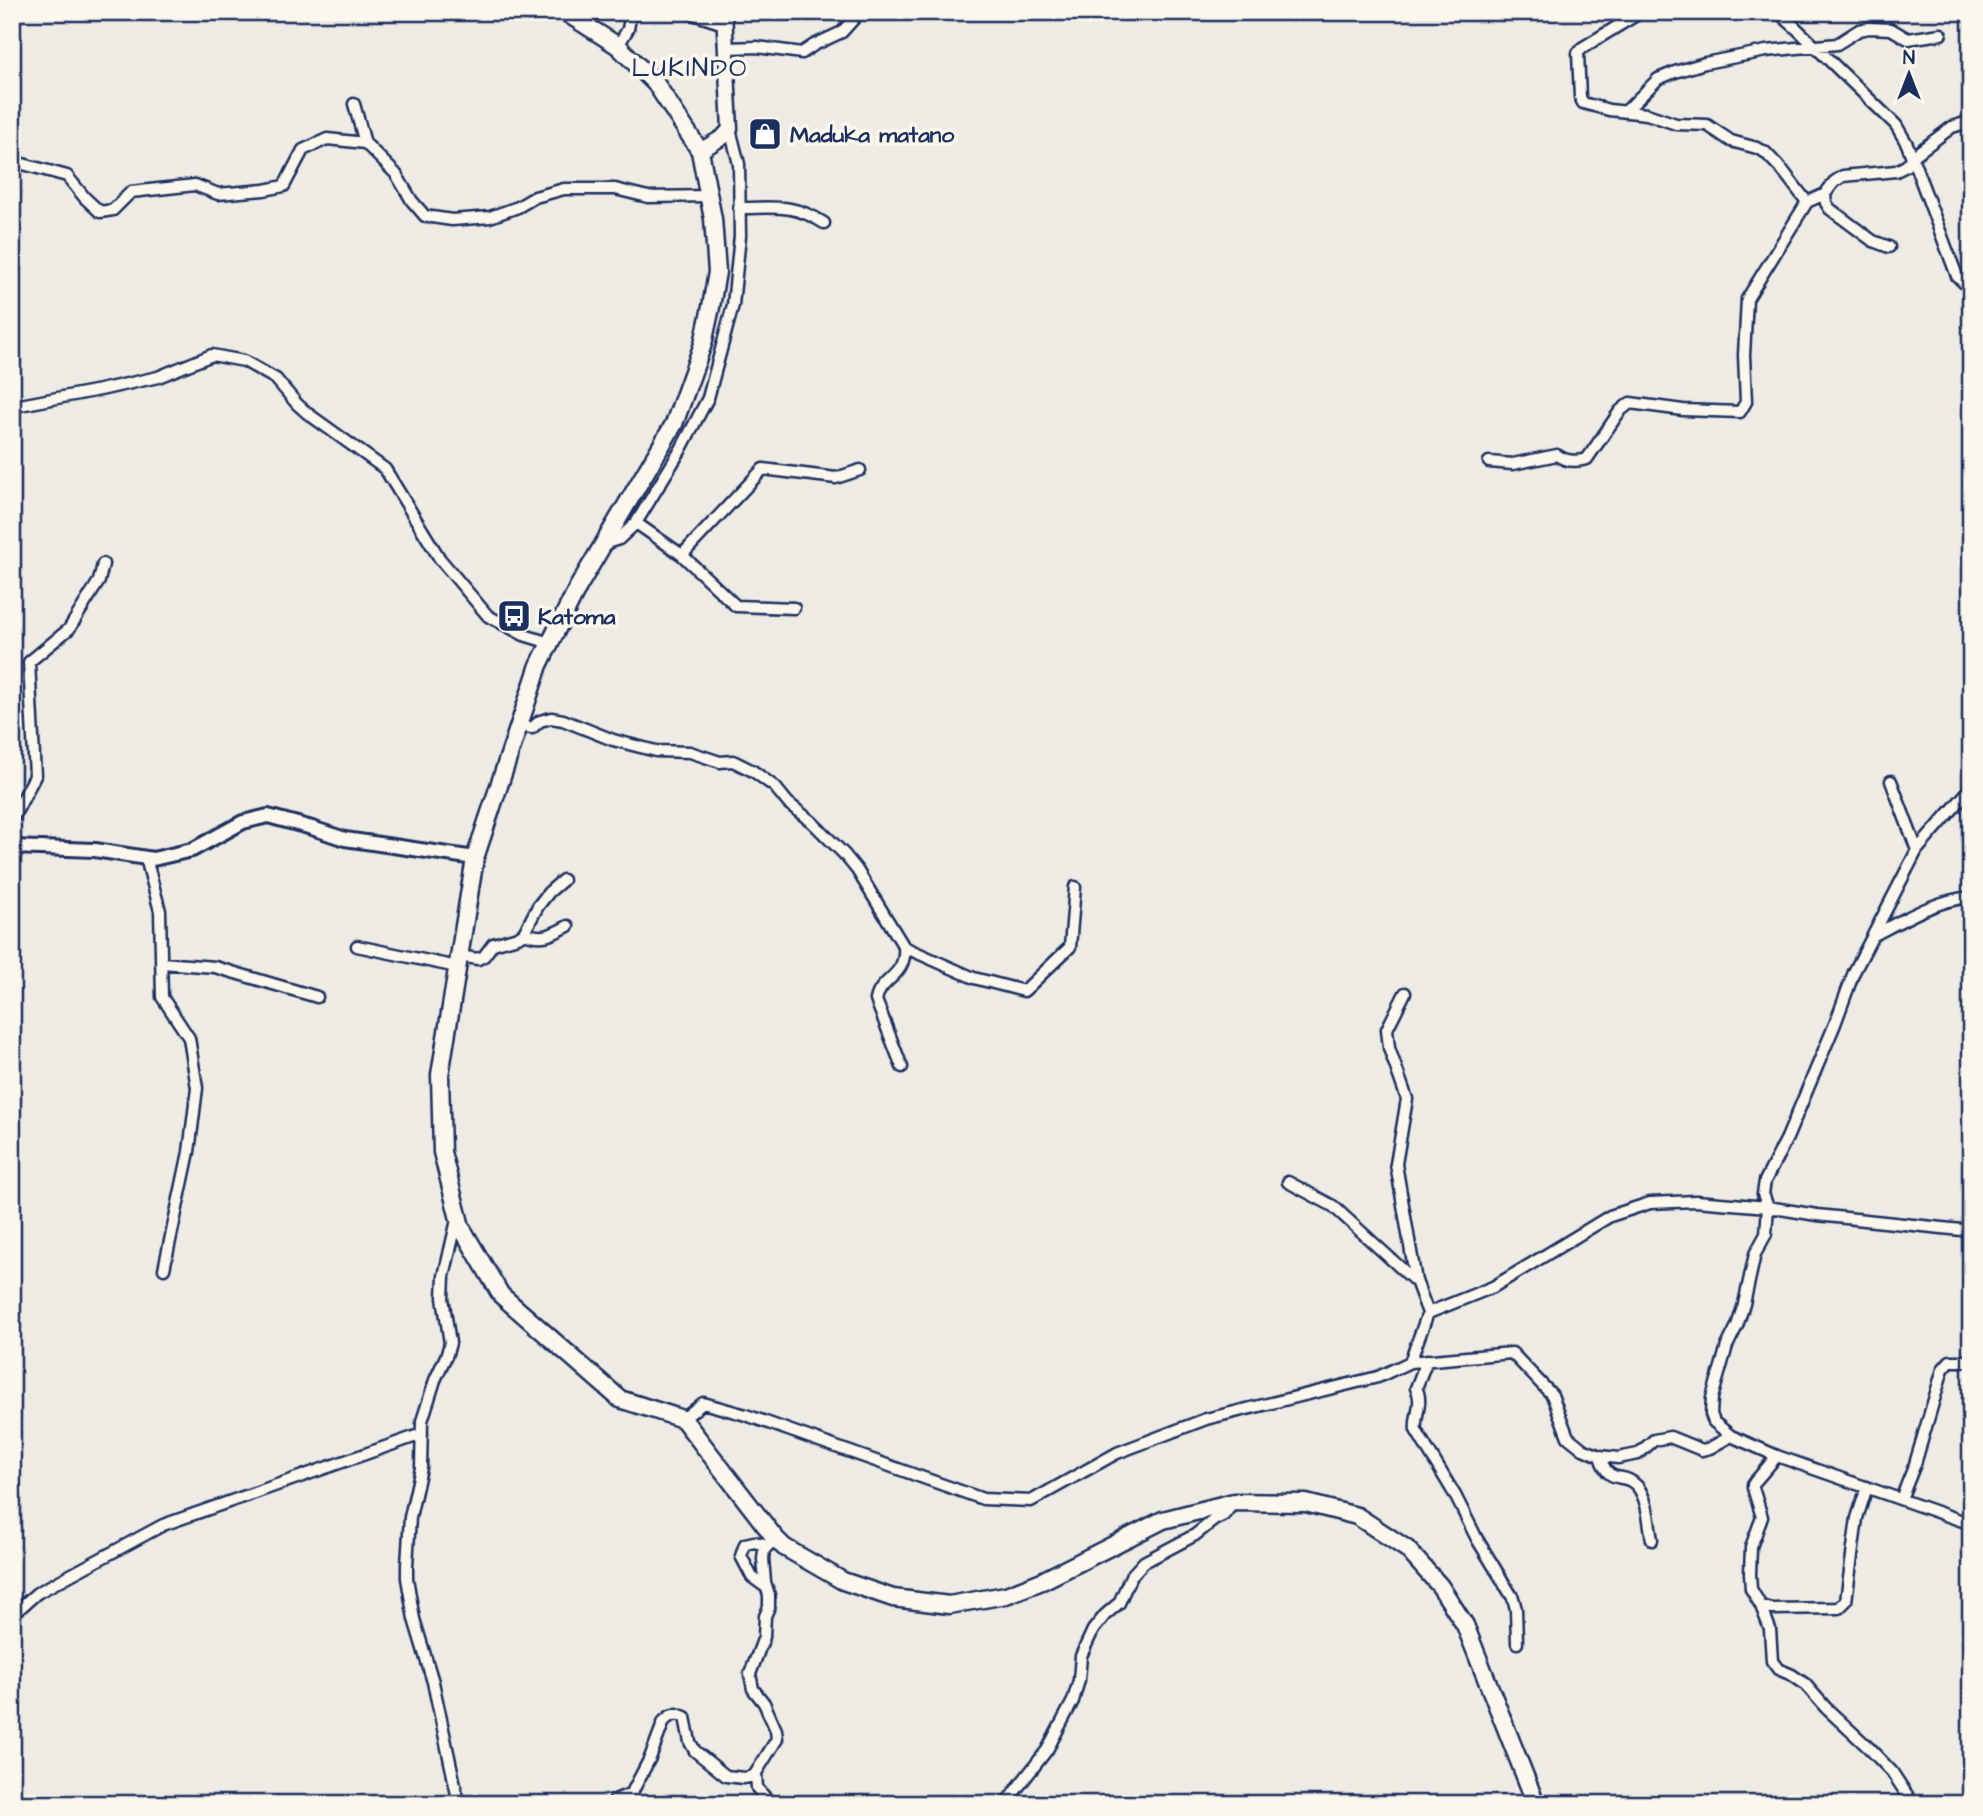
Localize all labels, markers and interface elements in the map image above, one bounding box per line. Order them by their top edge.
north arrow [1874,38,1944,108]
text: N [1903,45,1915,72]
district label: LUKINDO [632,50,748,86]
shop icon: Maduka matano [746,115,784,153]
place label: Maduka matano [790,119,954,151]
bus stop icon: Katoma [495,597,533,635]
place label: Katoma [538,601,616,633]

